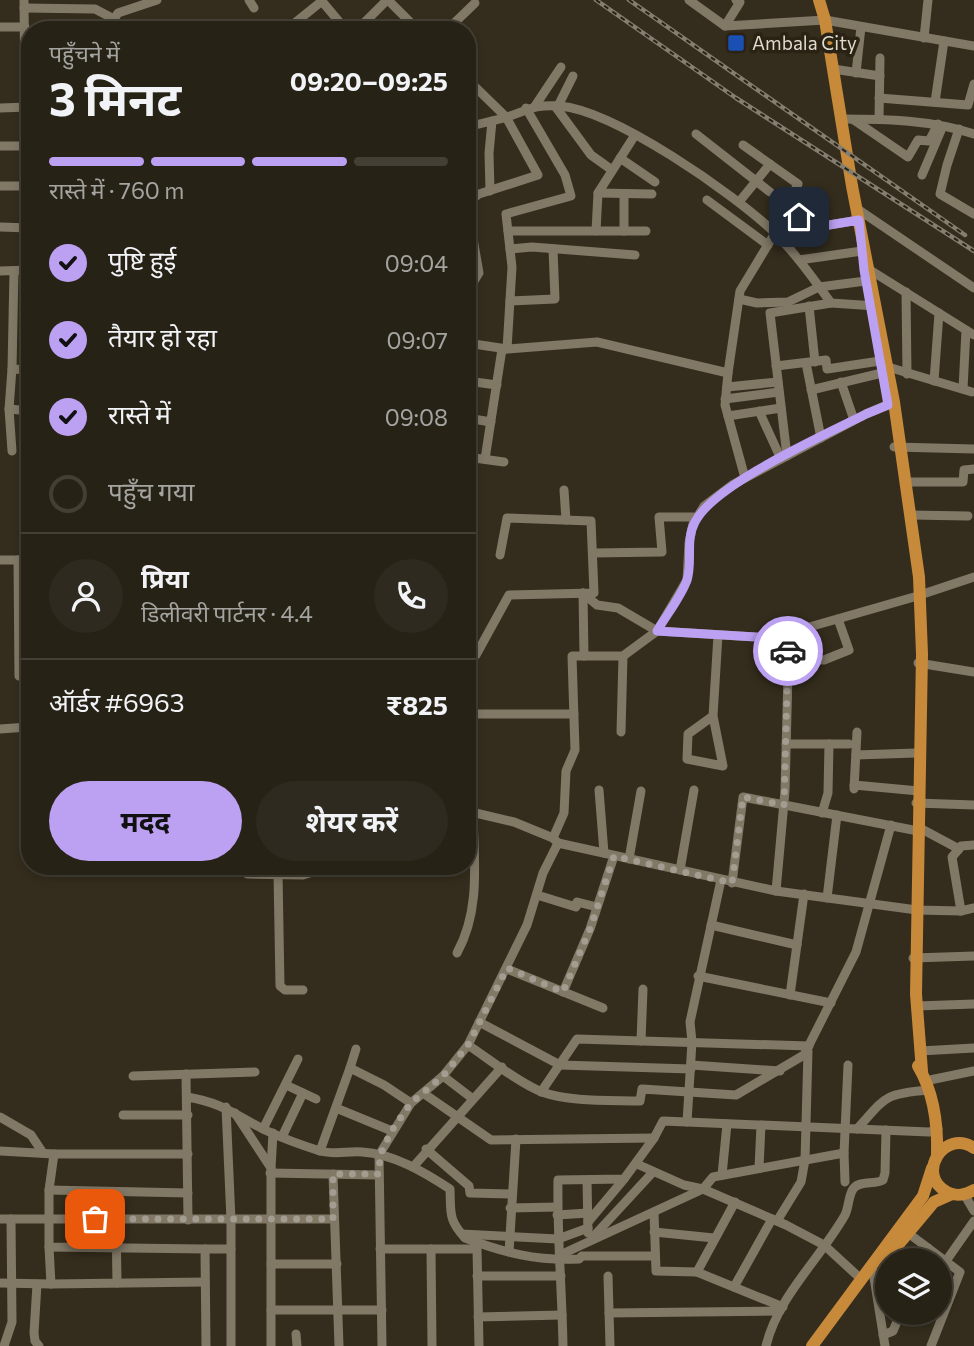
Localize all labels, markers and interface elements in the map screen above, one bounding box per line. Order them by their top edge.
place label: Ambala City [752,31,857,54]
marker: Ambala City [726,33,746,53]
text: पहुँचने में [49,39,120,67]
text: 09:20–09:25 [290,65,448,96]
text: 3 मिनट [49,69,181,125]
text: रास्ते में · 760 m [49,176,184,204]
pin [769,187,829,247]
icon: home [780,198,818,236]
icon: check [49,244,87,282]
text: पुष्टि हुई [108,244,176,275]
text: 09:04 [385,249,448,277]
icon: check [49,321,87,359]
text: तैयार हो रहा [108,321,217,352]
text: 09:07 [387,326,448,354]
icon: check [49,398,87,436]
text: रास्ते में [108,398,171,429]
text: 09:08 [385,403,448,431]
text: पहुँच गया [108,475,195,506]
button: person [49,559,123,633]
button: phone [374,559,448,633]
text: प्रिया [141,562,189,593]
text: डिलीवरी पार्टनर · 4.4 [141,599,313,627]
courier [753,616,823,686]
icon: car [769,632,807,670]
text: ऑर्डर #6963 [49,686,185,717]
text: ₹825 [386,689,448,720]
button: मदद [49,781,242,861]
button: शेयर करें [256,781,448,861]
pin [65,1189,125,1249]
icon: bag [76,1200,114,1238]
map controls [875,1248,952,1325]
button: layers [875,1248,952,1325]

